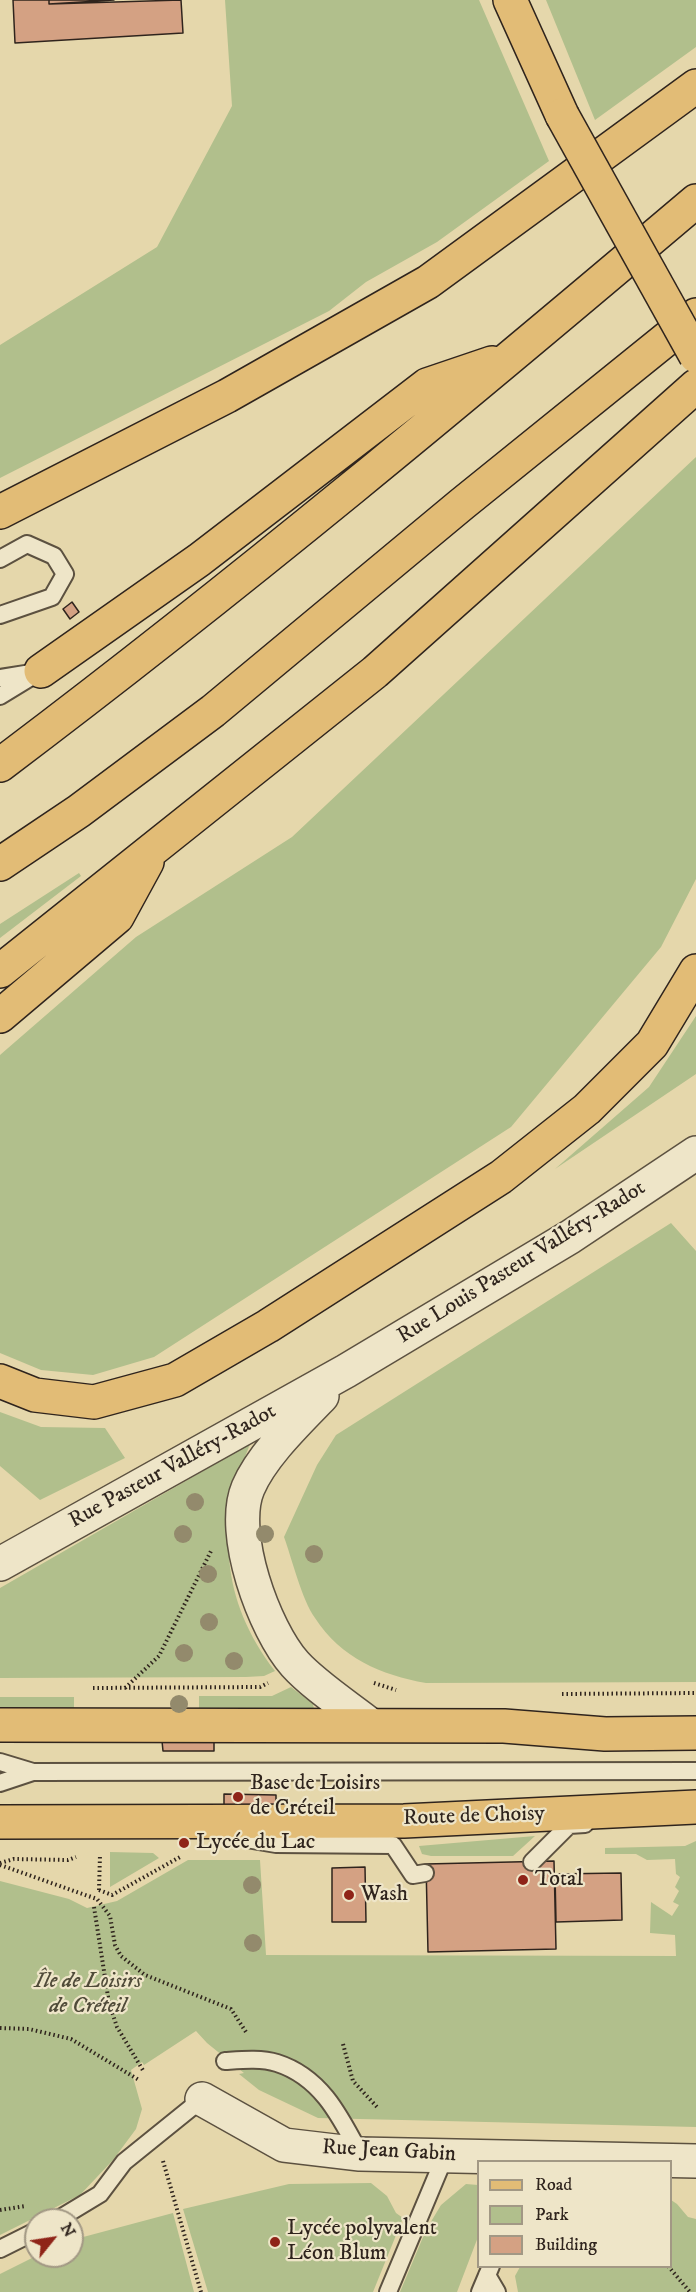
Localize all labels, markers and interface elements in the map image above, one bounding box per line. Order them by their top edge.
street label: Rue Louis Pasteur Valléry-Radot [393,1176,651,1350]
street label: Rue Pasteur Valléry-Radot [65,1399,281,1535]
place label: Base de Loisirs de Créteil [250,1771,380,1822]
marker: Base de Loisirs de Créteil [231,1790,245,1804]
street label: Route de Choisy [403,1801,545,1833]
place label: Lycée du Lac [196,1830,315,1856]
marker: Lycée du Lac [177,1836,191,1850]
place label: Total [535,1867,583,1893]
marker: Total [516,1873,530,1887]
place label: Wash [361,1882,408,1908]
marker: Wash [342,1888,356,1902]
park label: Île de Loisirs de Créteil [34,1969,142,2020]
street label: Rue Jean Gabin [321,2135,457,2169]
legend [477,2160,672,2268]
text: Road [535,2174,572,2196]
text: Park [535,2204,569,2226]
north arrow [24,2208,84,2268]
place label: Lycée polyvalent Léon Blum [287,2216,437,2268]
text: N [56,2219,80,2241]
text: Building [535,2234,597,2256]
marker: Lycée polyvalent Léon Blum [268,2235,282,2249]

